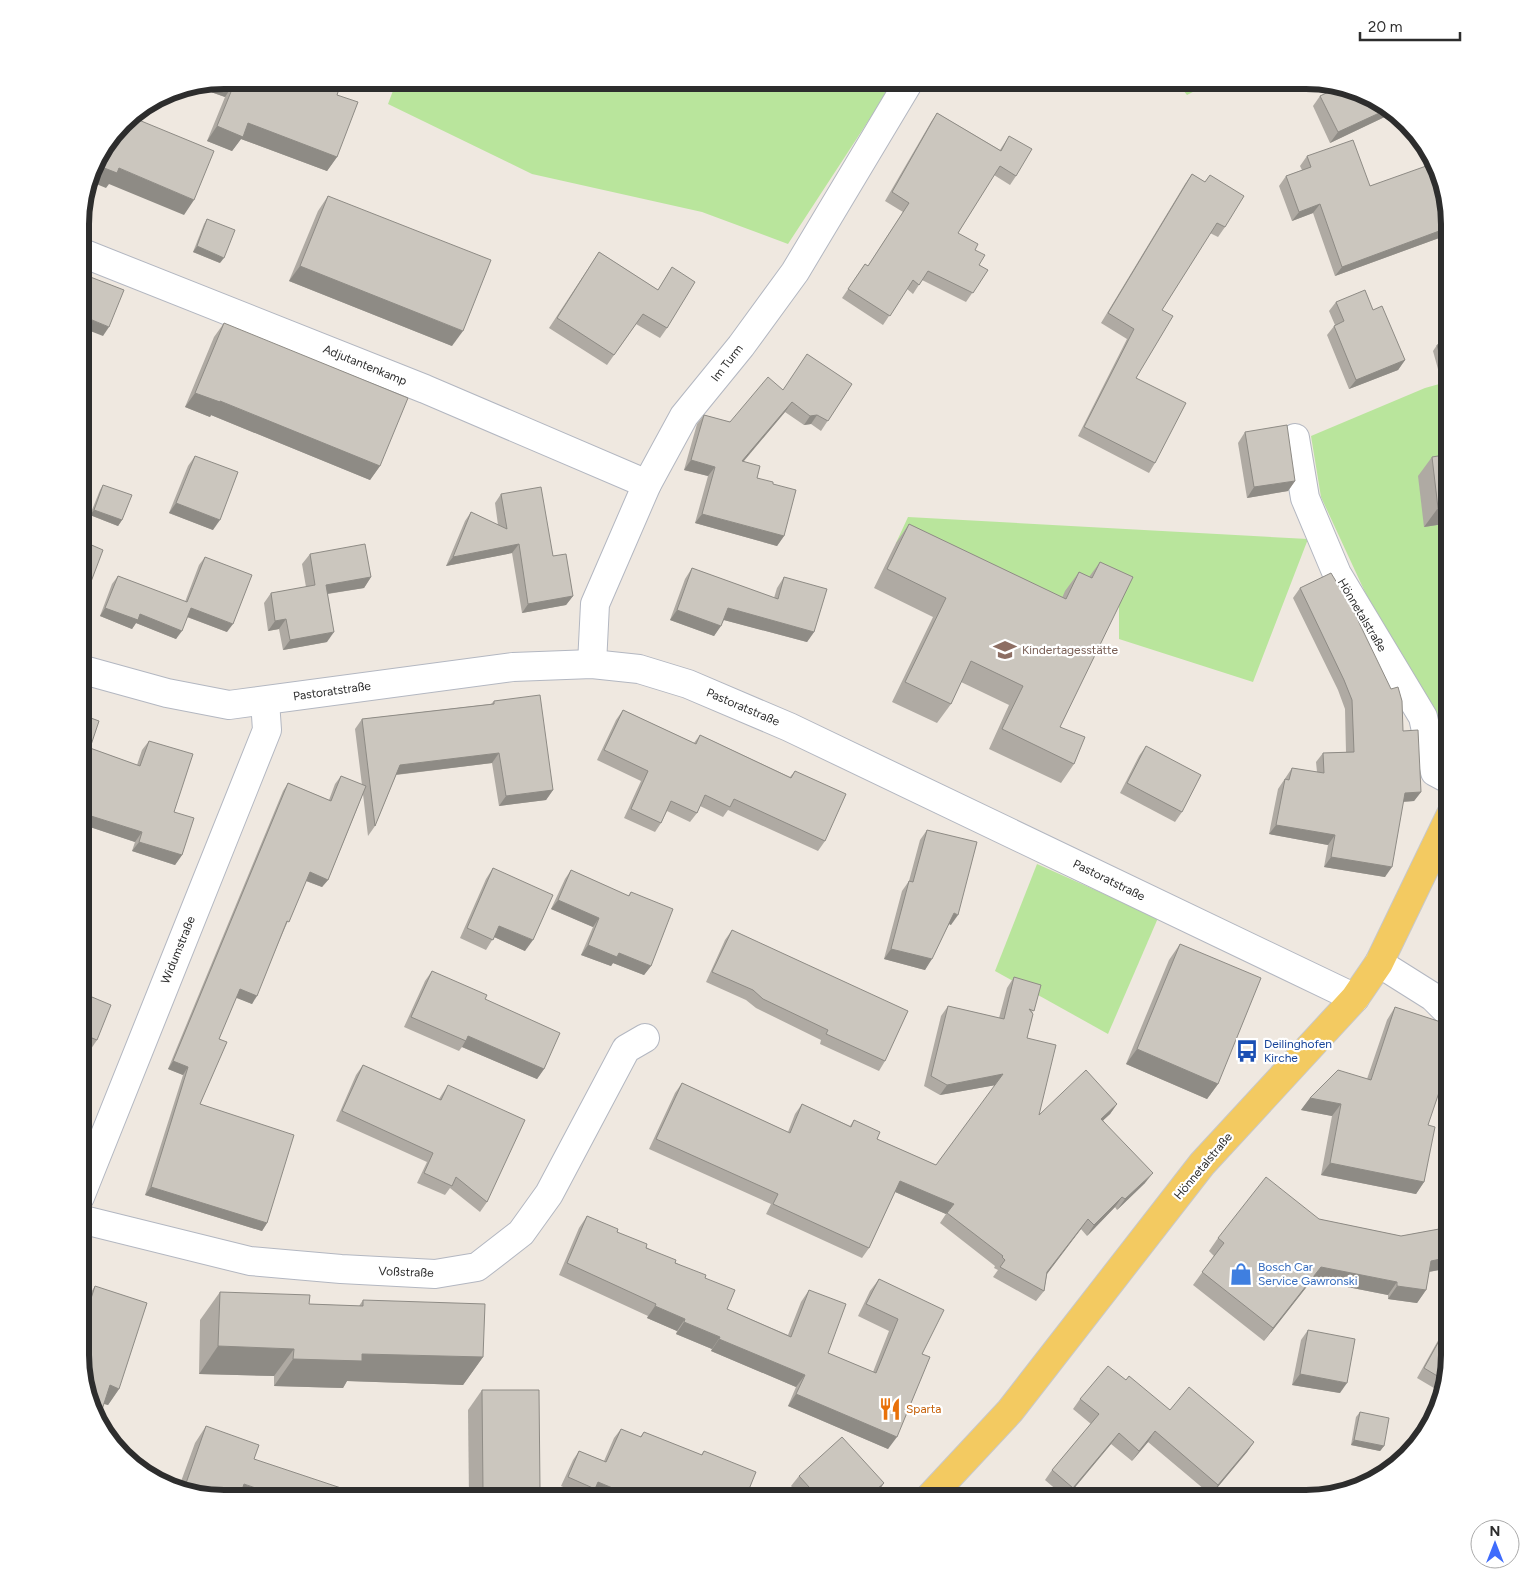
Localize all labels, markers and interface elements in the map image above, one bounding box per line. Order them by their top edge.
scale bar [1360,10,1460,42]
text: 20 m [1368,18,1402,36]
street label: Adjutantenkamp [321,342,409,388]
street label: Im Turm [708,342,746,384]
street label: Hönnetalstraße [1335,576,1390,654]
school or university icon: Kindertagesstätte [992,637,1018,663]
place label: Kindertagesstätte [1022,643,1119,657]
street label: Pastoratstraße [292,679,372,703]
street label: Pastoratstraße [704,685,782,729]
street label: Pastoratstraße [1071,857,1148,904]
street label: Widumstraße [158,914,198,986]
place label: Deilinghofen Kirche [1264,1037,1332,1065]
bus stop icon: Deilinghofen Kirche [1234,1038,1260,1064]
street label: Hönnetalstraße [1171,1129,1235,1202]
place label: Bosch Car Service Gawronski [1258,1260,1357,1288]
shop icon: Bosch Car Service Gawronski [1228,1261,1254,1287]
street label: Voßstraße [378,1264,434,1280]
restaurant icon: Sparta [877,1396,903,1422]
place label: Sparta [906,1402,941,1416]
north arrow [1470,1519,1520,1569]
text: N [1490,1523,1500,1540]

